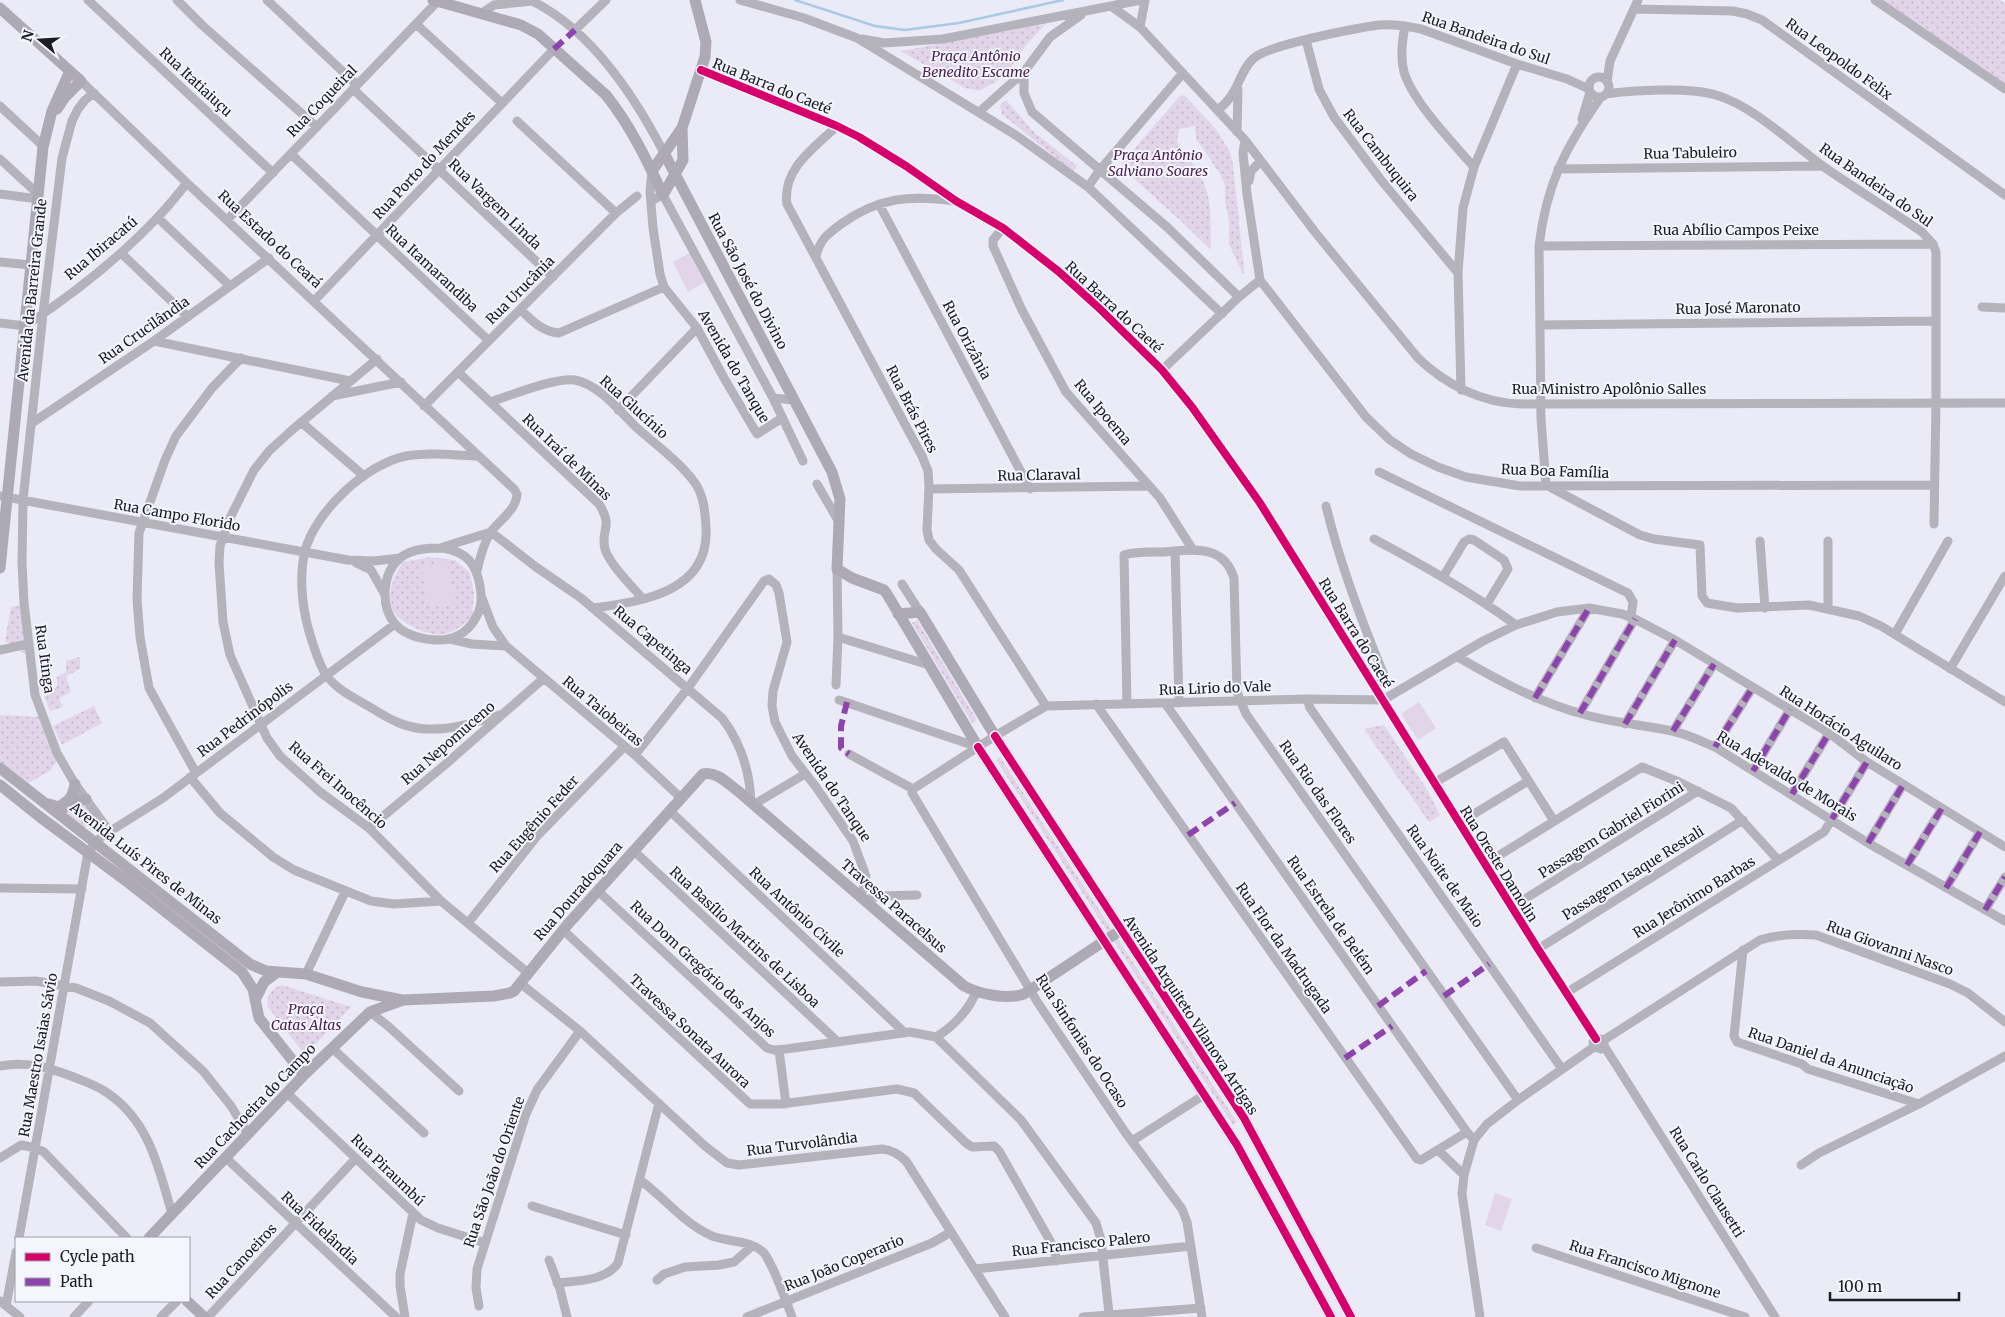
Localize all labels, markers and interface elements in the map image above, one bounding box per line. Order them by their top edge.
street label: Rua Bandeira do Sul [1420,8,1553,69]
street label: Rua Leopoldo Felix [1782,14,1896,104]
north arrow [15,15,65,65]
text: N [17,28,38,44]
street label: Rua Itatiaiuçu [156,44,236,121]
park label: Praça Antônio Benedito Escame [922,47,1030,81]
street label: Rua Barra do Caeté [710,54,834,118]
street label: Rua Coqueiral [283,61,361,141]
street label: Rua Cambuquira [1339,105,1423,205]
street label: Rua Porto do Mendes [369,107,479,223]
street label: Rua Bandeira do Sul [1816,139,1937,231]
street label: Rua Tabuleiro [1643,143,1737,163]
park label: Praça Antônio Salviano Soares [1108,146,1208,180]
street label: Rua Vargem Linda [445,155,546,253]
street label: Rua Estado do Ceará [214,186,326,292]
street label: Avenida da Barreira Grande [13,198,51,383]
street label: Rua São José do Divino [704,210,792,352]
street label: Rua Ibiracatú [61,212,141,284]
street label: Rua Itamarandiba [382,220,482,316]
street label: Rua Abílio Campos Peixe [1653,221,1819,239]
street label: Rua Urucânia [482,251,559,328]
street label: Rua Barra do Caeté [1062,257,1166,357]
street label: Rua Crucilândia [95,292,193,368]
street label: Rua Orizânia [939,297,996,383]
street label: Rua José Maronato [1675,298,1801,318]
street label: Avenida do Tanque [694,305,774,426]
street label: Rua Brás Pires [882,362,942,456]
street label: Rua Glucínio [596,372,672,442]
street label: Rua Ipoema [1070,376,1136,449]
street label: Rua Ministro Apolônio Salles [1512,380,1706,398]
street label: Rua Iraí de Minas [519,410,615,504]
street label: Rua Boa Família [1501,460,1610,482]
street label: Rua Claraval [997,465,1082,485]
street label: Rua Campo Florido [112,495,242,535]
street label: Rua Barra do Caeté [1315,575,1397,691]
street label: Rua Capetinga [610,602,696,678]
street label: Rua Itinga [31,624,59,695]
street label: Rua Taiobeiras [559,672,647,750]
street label: Rua Pedrinópolis [194,677,296,761]
street label: Rua Lirio do Vale [1159,677,1271,699]
street label: Rua Horácio Aguilaro [1776,682,1906,774]
street label: Rua Nepomuceno [397,697,499,789]
street label: Rua Adevaldo de Morais [1713,727,1861,825]
street label: Avenida do Tanque [788,728,875,845]
street label: Rua Frei Inocêncio [285,737,391,833]
street label: Rua Rio das Flores [1276,737,1361,847]
street label: Rua Eugênio Feder [485,772,583,876]
street label: Passagem Gabriel Fiorini [1535,778,1687,882]
street label: Avenida Luís Pires de Minas [66,798,226,928]
street label: Rua Oreste Damolin [1456,803,1542,925]
street label: Rua Noite de Maio [1403,821,1487,931]
street label: Passagem Isaque Restali [1559,822,1708,924]
street label: Rua Douradoquara [530,837,626,944]
street label: Rua Estrela de Belém [1283,852,1379,978]
street label: Rua Jerônimo Barbas [1630,852,1759,942]
street label: Travessa Paracelsus [837,855,951,957]
street label: Rua Basílio Martins de Lisboa [666,863,824,1012]
street label: Rua Antônio Civile [745,863,849,961]
street label: Rua Flor da Madrugada [1232,879,1336,1017]
street label: Rua Dom Gregório dos Anjos [627,897,780,1041]
street label: Avenida Arquiteto Vilanova Artigas [1119,911,1262,1118]
street label: Rua Giovanni Nasco [1824,917,1956,979]
street label: Travessa Sonata Aurora [626,970,755,1092]
street label: Rua Sinfonias do Ocaso [1032,971,1132,1111]
street label: Rua Maestro Isaias Sávio [15,972,61,1138]
park label: Praça Catas Altas [271,1000,342,1034]
street label: Rua Daniel da Anunciação [1746,1023,1916,1097]
street label: Rua Cachoeira do Campo [191,1040,319,1172]
street label: Rua São João do Oriente [460,1094,528,1250]
street label: Rua Carlo Clausetti [1666,1123,1749,1241]
street label: Rua Turvolândia [745,1128,859,1160]
street label: Rua Piraumbú [347,1130,429,1210]
street label: Rua Fidelândia [277,1187,363,1269]
street label: Rua Canoeiros [202,1219,281,1302]
street label: Rua Francisco Palero [1011,1228,1151,1260]
street label: Rua João Coperario [782,1231,906,1295]
street label: Rua Francisco Mignone [1567,1236,1723,1302]
legend [15,1237,190,1302]
text: Cycle path [60,1247,135,1266]
scale bar [1830,1270,1959,1302]
text: Path [60,1272,93,1291]
text: 100 m [1838,1277,1882,1296]

